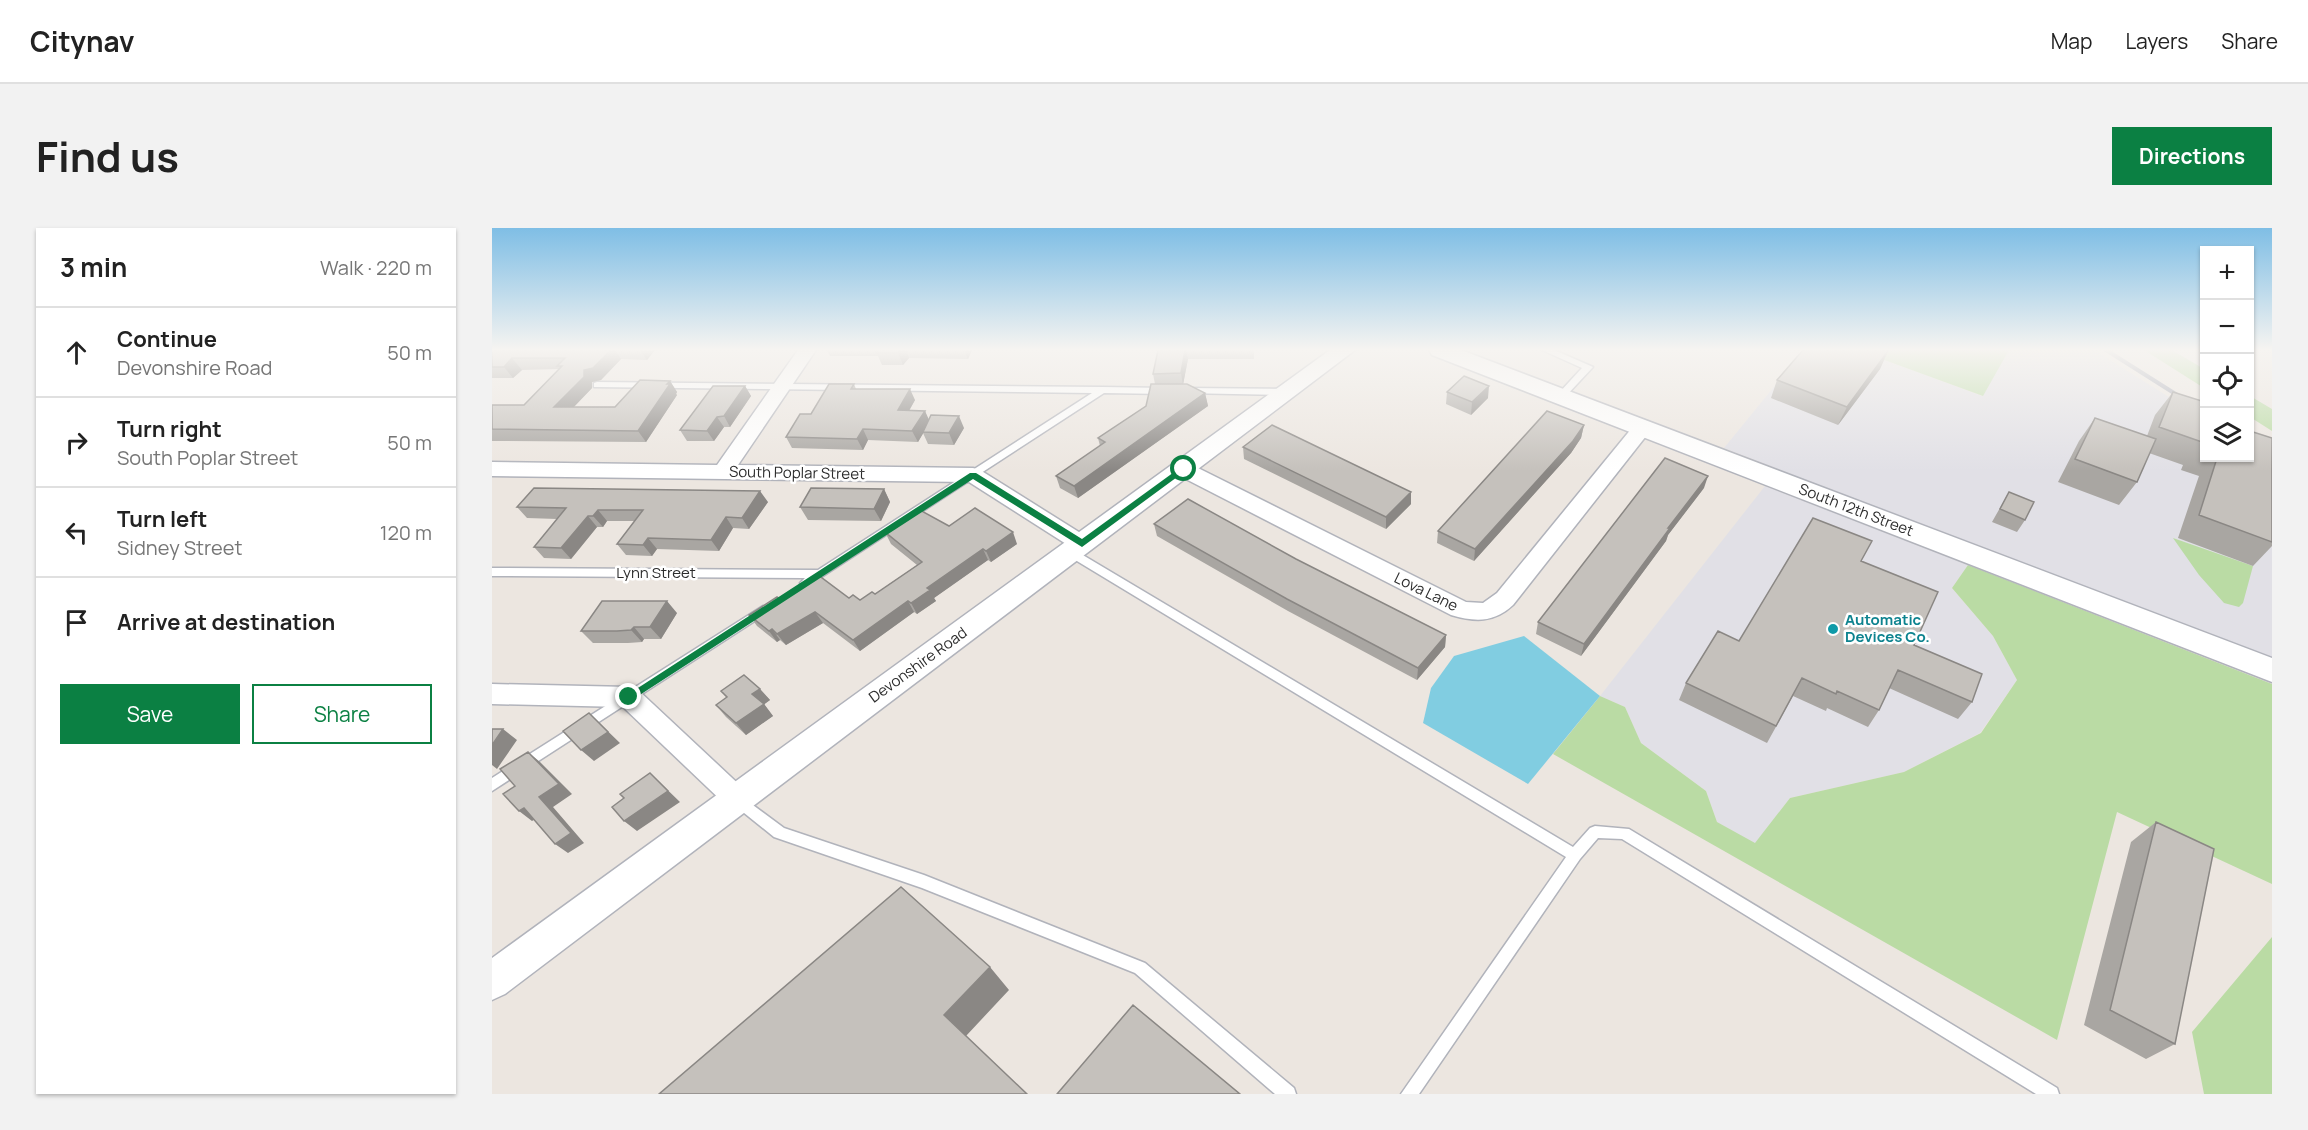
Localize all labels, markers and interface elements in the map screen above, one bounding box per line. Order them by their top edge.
text: Citynav [30,22,134,60]
text: Map [2051,27,2092,55]
text: Layers [2125,27,2188,55]
text: Share [2221,27,2278,55]
text: Find us [36,127,179,185]
button: Directions [2112,127,2272,185]
map controls [2200,246,2254,462]
button: + [2200,246,2254,300]
text: 3 min [60,249,127,285]
text: Walk · 220 m [320,254,432,281]
button: − [2200,300,2254,354]
text: Continue [117,324,217,354]
icon: ahead [60,336,93,369]
text: 50 m [387,339,432,366]
text: Devonshire Road [117,354,272,381]
button: locate [2200,354,2254,408]
button: layers [2200,408,2254,462]
text: Turn right [117,414,222,444]
icon: right [60,426,93,459]
text: 50 m [387,429,432,456]
text: South Poplar Street [117,444,298,471]
route start [1170,455,1196,481]
street label: South Poplar Street [729,461,865,484]
street label: South 12th Street [1796,478,1917,541]
text: Turn left [117,504,207,534]
icon: left [60,516,93,549]
text: 120 m [380,519,432,546]
text: Sidney Street [117,534,242,561]
street label: Lynn Street [616,562,696,583]
street label: Lova Lane [1391,567,1462,616]
icon: arrive [60,606,93,639]
text: Arrive at destination [117,607,335,637]
place label: Automatic Devices Co. [1845,609,1930,647]
street label: Devonshire Road [864,622,971,707]
marker: Automatic Devices Co. [1826,622,1840,636]
route end [615,683,641,709]
button: Save [60,684,240,744]
button: Share [252,684,432,744]

